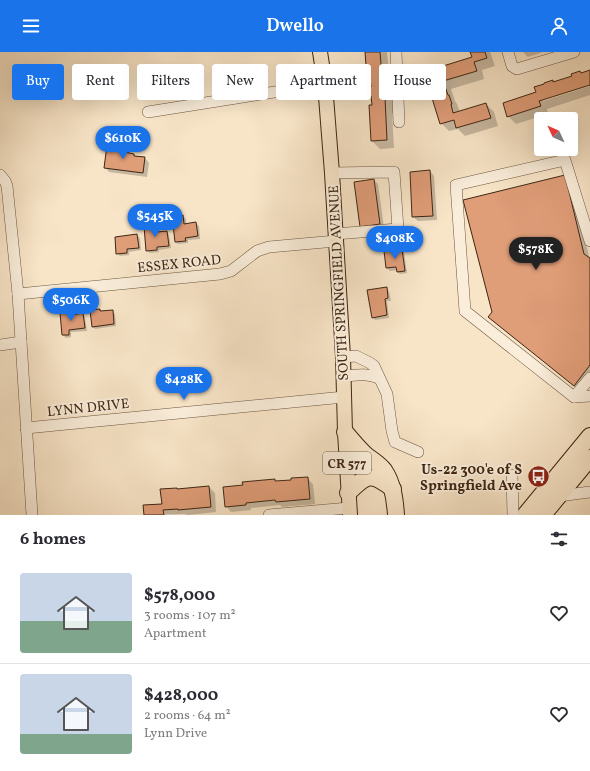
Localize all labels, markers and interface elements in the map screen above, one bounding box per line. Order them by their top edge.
text: Dwello [266,14,324,39]
icon: menu [20,15,42,37]
icon: person [548,15,570,37]
chip: Buy [12,64,64,100]
chip: Rent [72,64,129,100]
chip: Filters [137,64,204,100]
chip: New [212,64,268,100]
chip: Apartment [276,64,371,100]
chip: House [379,64,446,100]
north arrow [534,112,578,156]
map controls [534,112,578,156]
pin: $610K [95,126,151,160]
text: $610K [104,130,142,148]
street label: SOUTH SPRINGFIELD AVENUE [325,185,354,381]
pin: $545K [127,204,183,238]
text: $545K [137,208,173,226]
pin: $408K [367,226,423,260]
text: $408K [375,230,415,248]
pin: $578K [508,237,564,271]
text: $578K [518,241,554,259]
street label: ESSEX ROAD [136,251,222,278]
pin: $506K [43,288,99,322]
text: $506K [52,292,90,310]
pin: $428K [156,367,212,401]
text: $428K [165,371,203,389]
street label: LYNN DRIVE [46,395,130,422]
road number: CR 577 [323,452,371,474]
place label: Us-22 300'e of S Springfield Ave [420,461,522,496]
bus stop icon: Us-22 300'e of S Springfield Ave [525,464,551,490]
text: 6 homes [20,528,86,551]
icon: filters [548,528,570,550]
text: $578,000 [144,584,215,607]
icon: home [52,589,100,637]
icon: heart [548,602,570,624]
text: 3 rooms · 107 m² [144,607,235,625]
text: Apartment [144,625,207,643]
text: $428,000 [144,684,218,707]
icon: home [52,690,100,738]
icon: heart [548,703,570,725]
text: 2 rooms · 64 m² [144,707,231,725]
text: Lynn Drive [144,725,207,743]

